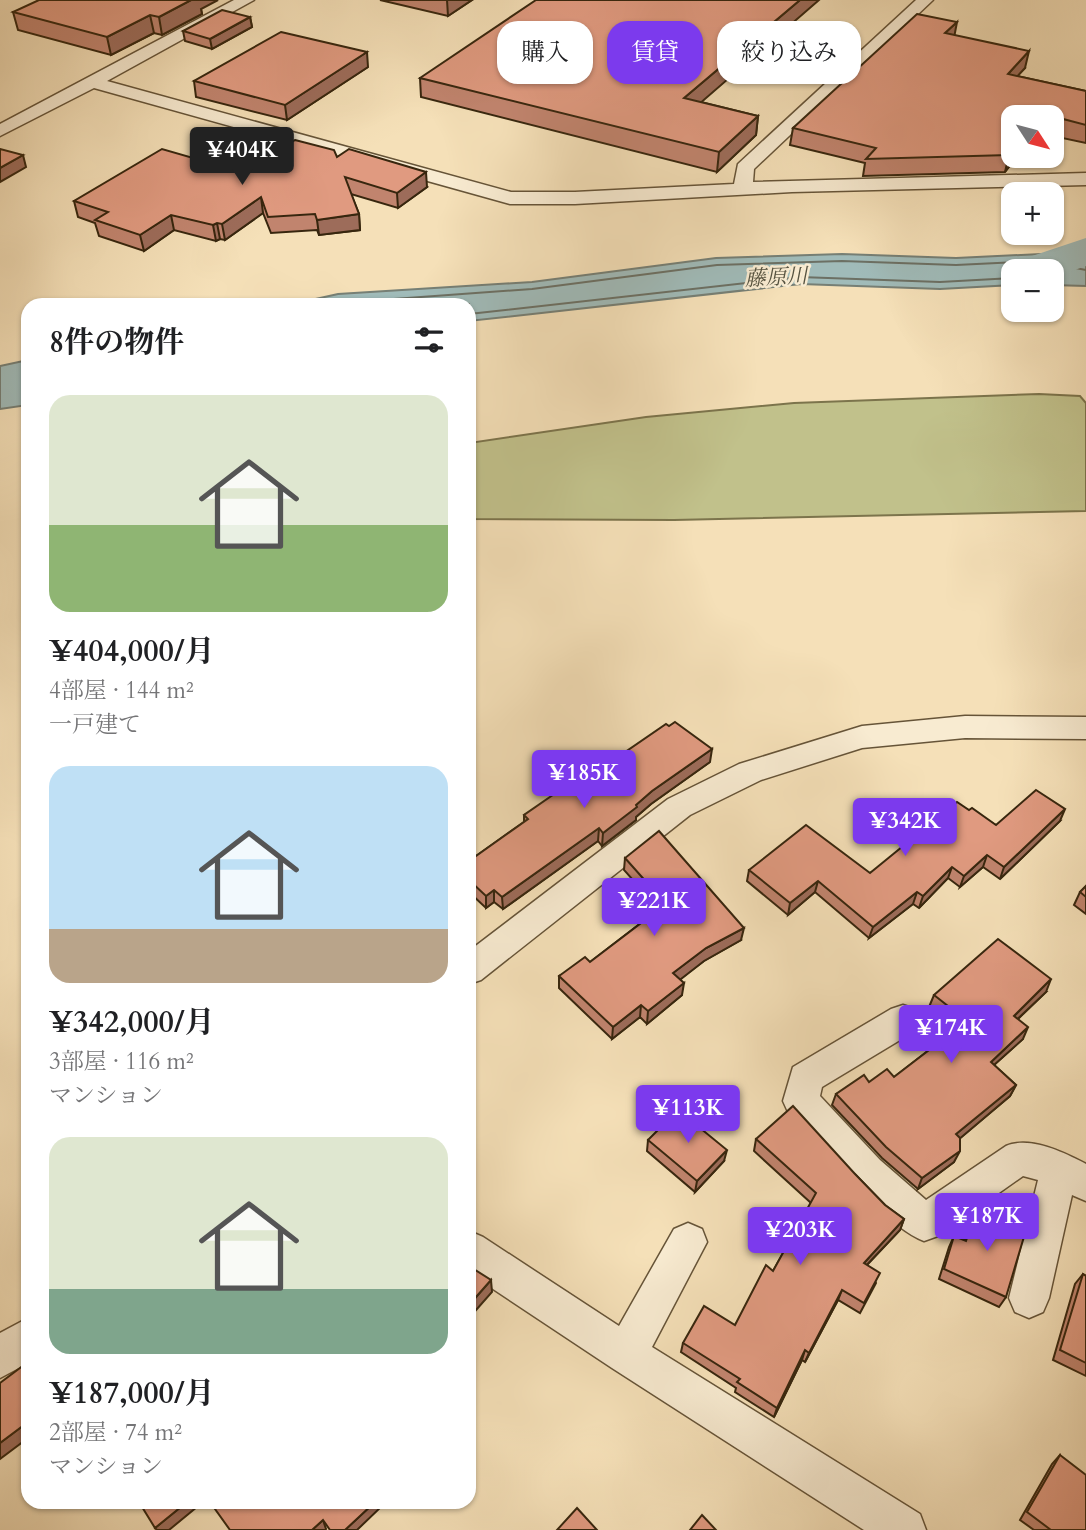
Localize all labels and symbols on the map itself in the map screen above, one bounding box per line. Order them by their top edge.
north arrow [1001,105,1064,168]
pin: ¥404K [193,128,291,187]
water label: 藤原川 [744,261,810,294]
pin: ¥185K [535,750,633,810]
pin: ¥342K [856,798,954,858]
pin: ¥221K [605,878,703,938]
pin: ¥174K [902,1006,1000,1065]
pin: ¥113K [639,1086,737,1145]
pin: ¥187K [938,1194,1036,1253]
pin: ¥203K [751,1208,849,1267]

